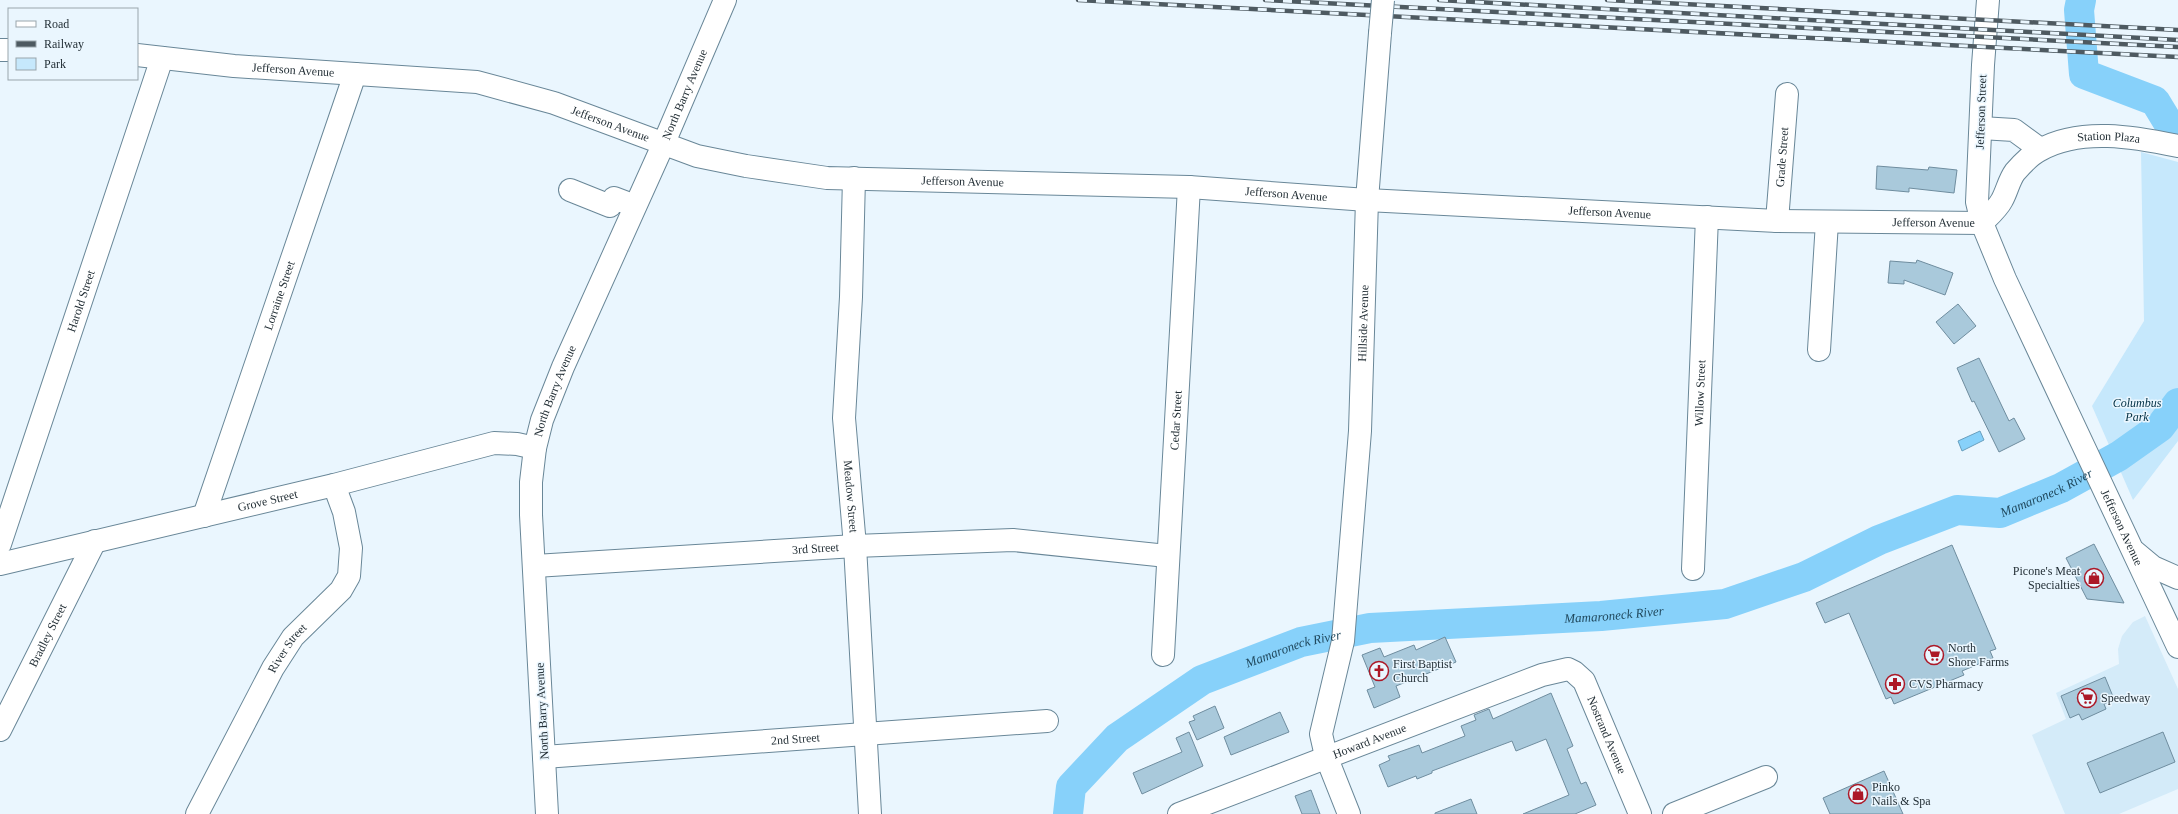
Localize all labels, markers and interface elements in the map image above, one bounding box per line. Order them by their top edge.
legend [8,8,138,80]
text: Road [44,17,69,31]
text: Railway [44,37,84,51]
street label: North Barry Avenue [659,47,710,142]
text: Park [44,57,66,71]
street label: Jefferson Avenue [252,60,335,80]
street label: Jefferson Street [1973,74,1989,150]
street label: Jefferson Avenue [569,103,651,145]
street label: Grade Street [1773,126,1791,188]
street label: Station Plaza [2076,129,2142,146]
street label: Jefferson Avenue [921,173,1004,189]
street label: Jefferson Avenue [1245,184,1328,204]
street label: Jefferson Avenue [1568,203,1651,222]
street label: Jefferson Avenue [1892,215,1975,230]
street label: Lorraine Street [261,258,298,332]
street label: Harold Street [64,268,98,334]
street label: Hillside Avenue [1355,285,1371,362]
street label: North Barry Avenue [531,343,579,438]
street label: Willow Street [1692,359,1708,427]
street label: Cedar Street [1167,390,1185,451]
park label: Columbus Park [2113,396,2162,424]
street label: Meadow Street [841,459,861,534]
water label: Mamaroneck River [1997,465,2096,520]
street label: Grove Street [236,487,300,515]
street label: Jefferson Avenue [2098,487,2146,568]
street label: 3rd Street [792,540,840,557]
place label: Picone's Meat Specialties [2013,564,2081,592]
shop icon: Picone's Meat Specialties [2083,567,2105,589]
street label: Bradley Street [26,601,70,669]
water label: Mamaroneck River [1563,603,1665,626]
street label: River Street [265,620,310,675]
water label: Mamaroneck River [1242,627,1343,671]
place label: North Shore Farms [1948,641,2009,669]
supermarket icon: North Shore Farms [1923,644,1945,666]
place label: First Baptist Church [1393,657,1453,685]
church icon: First Baptist Church [1368,660,1390,682]
street label: North Barry Avenue [532,662,552,760]
pharmacy icon: CVS Pharmacy [1884,673,1906,695]
place label: CVS Pharmacy [1909,677,1983,691]
supermarket icon: Speedway [2076,687,2098,709]
place label: Speedway [2101,691,2150,705]
street label: Nostrand Avenue [1584,694,1629,776]
street label: Howard Avenue [1331,721,1408,761]
street label: 2nd Street [770,730,821,748]
place label: Pinko Nails & Spa [1872,780,1931,808]
shop icon: Pinko Nails & Spa [1847,783,1869,805]

